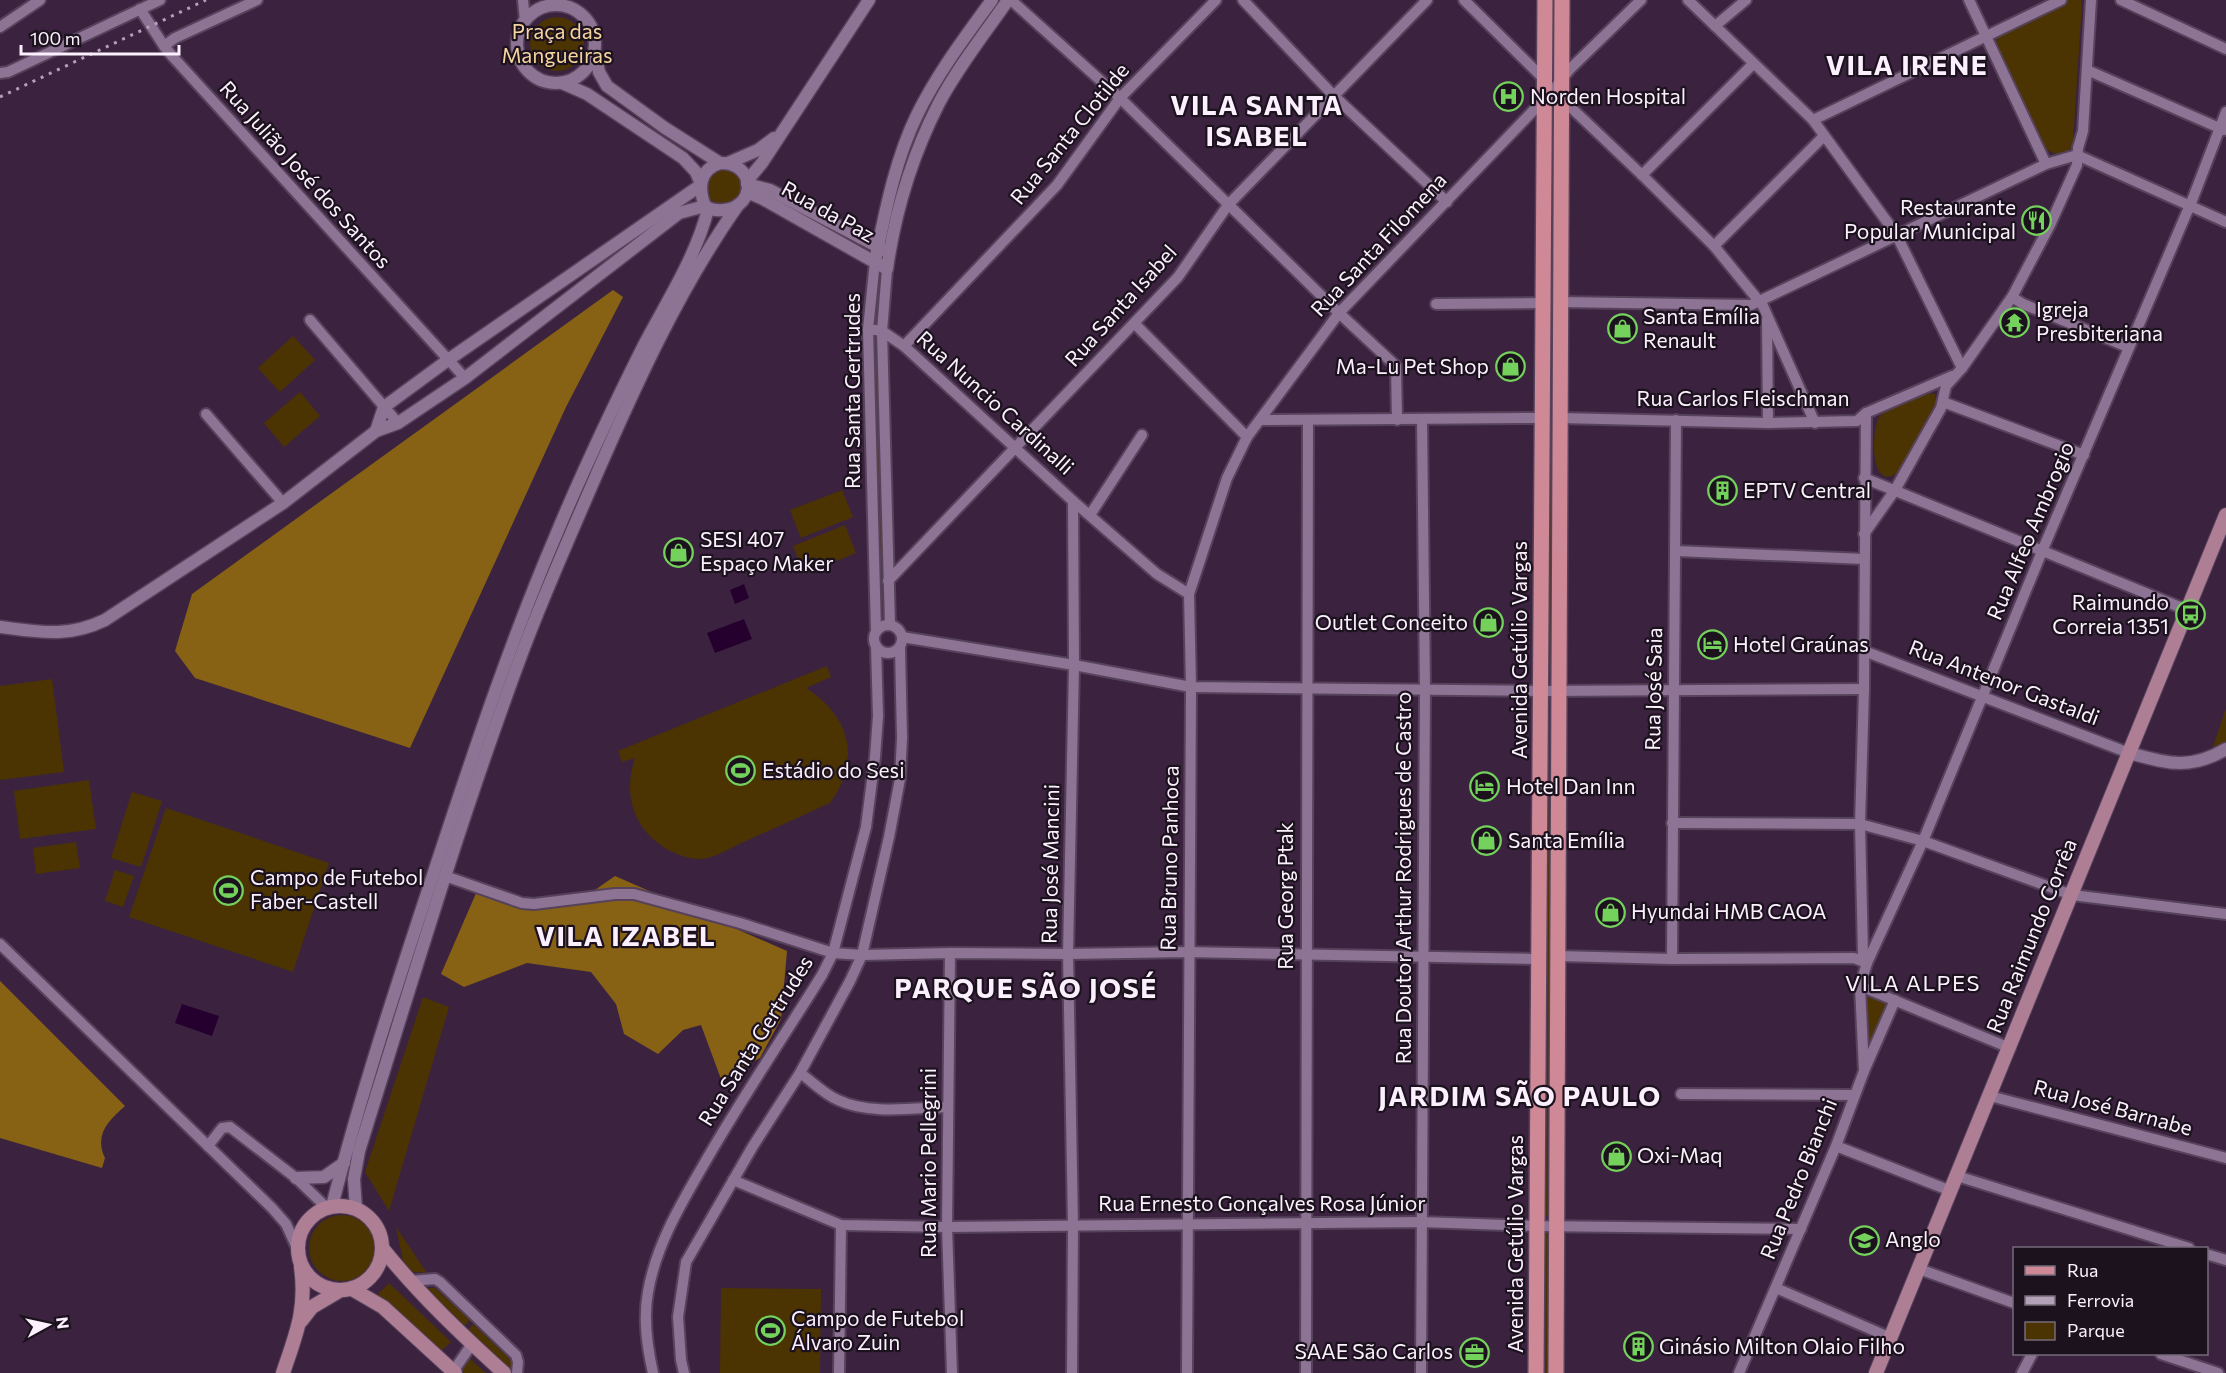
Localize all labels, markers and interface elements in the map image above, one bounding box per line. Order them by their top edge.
scale bar [21,18,178,56]
park label: Praça das Mangueiras [501,18,613,67]
text: 100 m [30,27,80,49]
district label: VILA IRENE [1826,48,1988,81]
street label: Rua Santa Clotilde [1004,57,1133,209]
street label: Rua Julião José dos Santos [215,75,397,273]
hospital icon: Norden Hospital [1493,81,1525,113]
place label: Norden Hospital [1530,83,1686,108]
district label: VILA SANTA ISABEL [1170,88,1344,152]
street label: Rua Santa Filomena [1305,167,1451,321]
street label: Rua da Paz [778,175,880,246]
place label: Restaurante Popular Municipal [1844,194,2016,243]
restaurant icon: Restaurante Popular Municipal [2021,204,2053,236]
street label: Rua Santa Isabel [1059,239,1181,371]
street label: Rua Santa Gertrudes [839,293,864,489]
place label: Igreja Presbiteriana [2036,296,2163,345]
place label: Santa Emília Renault [1643,303,1760,352]
temple icon: Igreja Presbiteriana [1999,306,2031,338]
shop icon: Santa Emília Renault [1606,313,1638,345]
street label: Rua Nuncio Cardinalli [912,325,1080,479]
shop icon: Ma-Lu Pet Shop [1494,351,1526,383]
place label: Ma-Lu Pet Shop [1336,353,1489,378]
street label: Rua Carlos Fleischman [1637,385,1849,410]
street label: Rua Alfeo Ambrogio [1981,438,2078,623]
building icon: EPTV Central [1706,475,1738,507]
place label: EPTV Central [1743,477,1871,502]
place label: SESI 407 Espaço Maker [700,526,834,575]
shop icon: SESI 407 Espaço Maker [663,536,695,568]
street label: Avenida Getúlio Vargas [1506,541,1531,759]
place label: Raimundo Correia 1351 [2052,589,2169,638]
bus stop icon: Raimundo Correia 1351 [2174,599,2206,631]
shop icon: Outlet Conceito [1473,607,1505,639]
place label: Outlet Conceito [1315,609,1468,634]
street label: Rua José Saia [1639,627,1666,751]
hotel icon: Hotel Graúnas [1696,629,1728,661]
place label: Hotel Graúnas [1733,631,1869,656]
street label: Rua Antenor Gastaldi [1906,634,2103,729]
street label: Rua Doutor Arthur Rodrigues de Castro [1390,692,1415,1064]
sports icon: Estádio do Sesi [725,755,757,787]
place label: Estádio do Sesi [762,757,905,782]
street label: Rua Bruno Panhoca [1154,765,1183,951]
hotel icon: Hotel Dan Inn [1469,771,1501,803]
place label: Hotel Dan Inn [1506,773,1635,798]
street label: Rua José Mancini [1036,784,1063,944]
street label: Rua Georg Ptak [1272,822,1297,970]
shop icon: Santa Emília [1471,825,1503,857]
place label: Santa Emília [1508,827,1625,852]
street label: Rua Raimundo Corrêa [1980,835,2081,1036]
place label: Campo de Futebol Faber-Castell [250,864,423,913]
sports icon: Campo de Futebol Faber-Castell [213,874,245,906]
shop icon: Hyundai HMB CAOA [1594,896,1626,928]
place label: Hyundai HMB CAOA [1631,898,1827,923]
district label: VILA IZABEL [536,919,716,952]
street label: Rua Santa Gertrudes [692,950,817,1130]
district label: VILA ALPES [1845,969,1981,996]
district label: PARQUE SÃO JOSÉ [894,971,1158,1004]
street label: Rua Mario Pellegrini [915,1068,940,1258]
street label: Rua José Barnabe [2031,1073,2195,1140]
district label: JARDIM SÃO PAULO [1378,1079,1662,1112]
street label: Rua Pedro Bianchi [1754,1094,1841,1262]
street label: Avenida Getúlio Vargas [1502,1135,1527,1353]
shop icon: Oxi-Maq [1600,1140,1632,1172]
place label: Oxi-Maq [1637,1142,1723,1167]
street label: Rua Ernesto Gonçalves Rosa Júnior [1098,1190,1426,1215]
school or university icon: Anglo [1848,1224,1880,1256]
place label: Anglo [1885,1226,1941,1251]
legend [2013,1247,2208,1355]
text: Rua [2067,1259,2098,1281]
text: Ferrovia [2067,1289,2134,1311]
north arrow [18,1295,78,1355]
place label: Campo de Futebol Álvaro Zuin [791,1305,964,1354]
sports icon: Campo de Futebol Álvaro Zuin [754,1315,786,1347]
text: N [53,1316,74,1330]
text: Parque [2067,1319,2125,1341]
building icon: Ginásio Milton Olaio Filho [1622,1331,1654,1363]
place label: Ginásio Milton Olaio Filho [1659,1333,1905,1358]
office icon: SAAE São Carlos [1458,1336,1490,1368]
place label: SAAE São Carlos [1294,1338,1453,1363]

